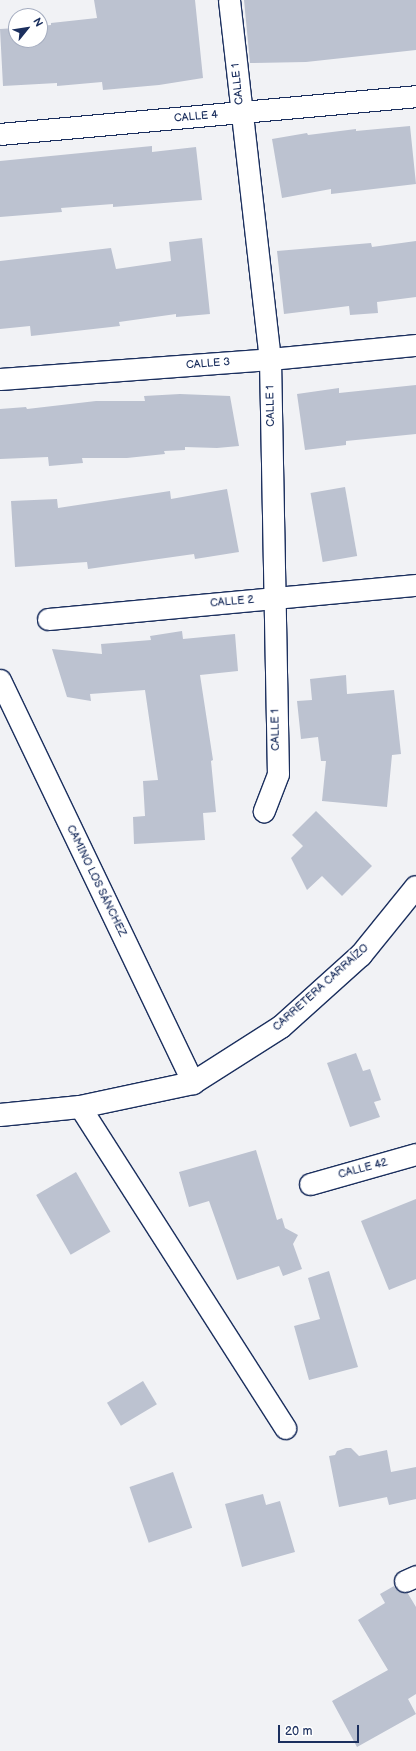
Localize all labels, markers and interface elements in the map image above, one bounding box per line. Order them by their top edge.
north arrow [8,8,48,48]
text: N [30,15,46,29]
street label: CALLE 1 [229,63,247,105]
street label: CALLE 4 [173,109,219,125]
street label: CALLE 3 [186,356,230,372]
street label: CALLE 1 [264,385,278,427]
street label: CALLE 2 [210,594,254,610]
street label: CALLE 1 [269,709,283,751]
street label: CAMINO LOS SÁNCHEZ [63,823,129,939]
street label: CARRETERA CARRAÍZO [271,942,371,1034]
street label: CALLE 42 [337,1156,389,1182]
scale bar [280,1717,361,1743]
text: 20 m [285,1724,312,1739]

